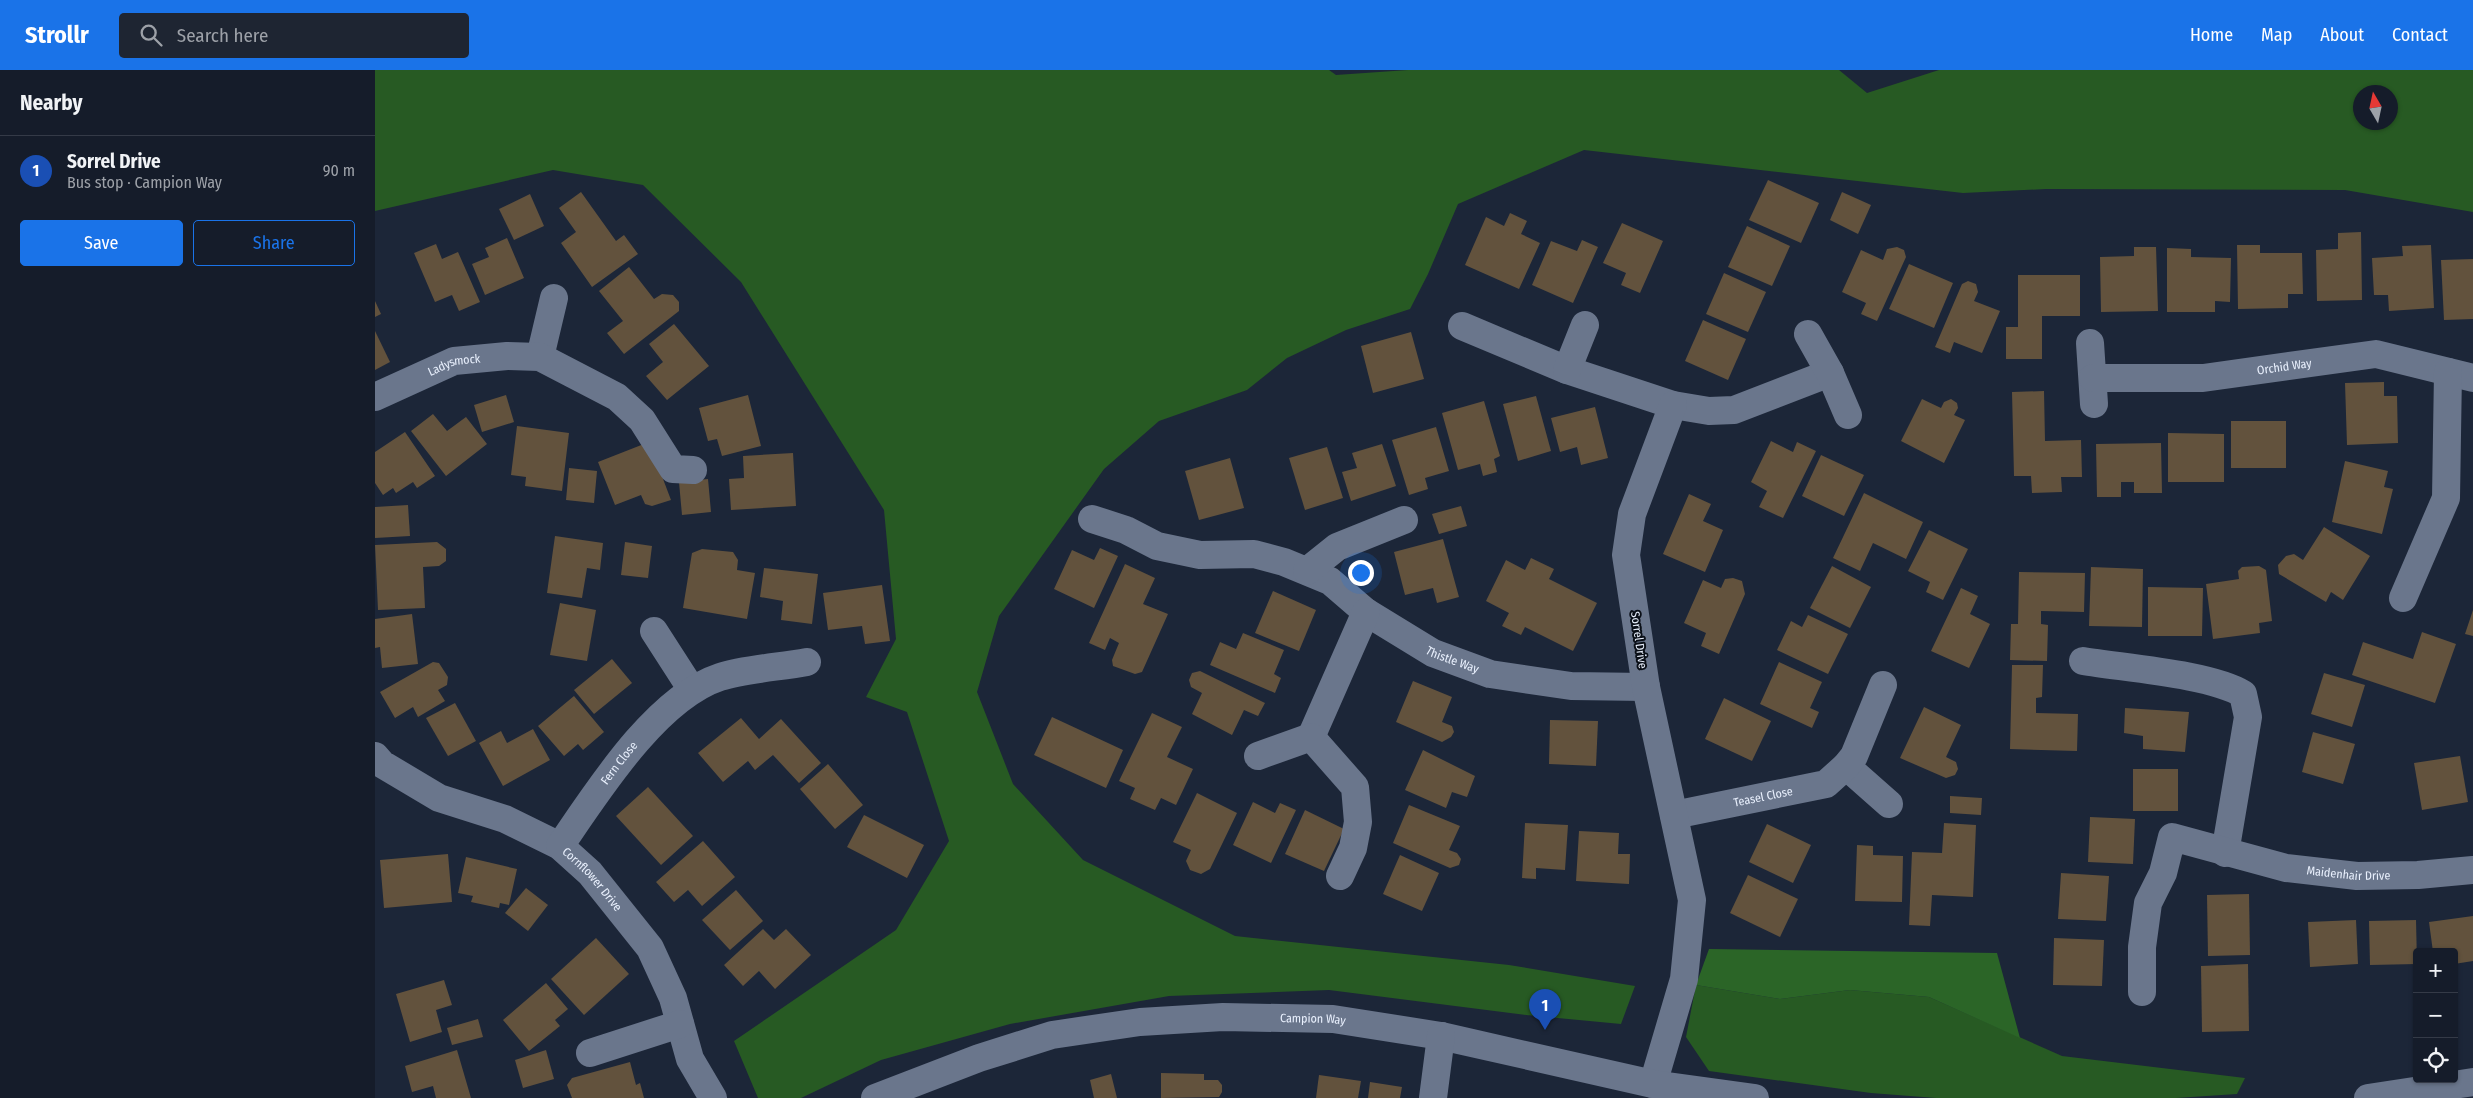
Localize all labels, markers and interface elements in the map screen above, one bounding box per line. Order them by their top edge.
search box [119,13,469,58]
text: Strollr [25,21,89,49]
icon: search [137,21,165,49]
text: Search here [177,24,268,47]
text: Home [2190,24,2233,46]
text: Map [2261,24,2292,46]
text: About [2320,24,2364,46]
text: Contact [2392,24,2448,46]
north arrow [2353,85,2398,130]
text: Nearby [20,90,82,116]
text: Sorrel Drive [67,150,161,173]
text: 1 [33,161,39,180]
text: 90 m [323,161,355,180]
text: Bus stop · Campion Way [67,173,222,192]
button: Save [20,220,183,266]
button: Share [193,220,355,266]
street label: Ladysmock [426,352,481,379]
street label: Orchid Way [2256,356,2313,377]
your location [1348,560,1374,586]
street label: Sorrel Drive [1628,610,1650,670]
street label: Thistle Way [1423,643,1481,676]
street label: Fern Close [598,739,640,787]
street label: Teasel Close [1732,784,1794,810]
street label: Cornflower Drive [559,845,625,914]
street label: Maidenhair Drive [2306,863,2390,883]
map controls [2413,948,2458,1083]
button: + [2413,948,2458,993]
pin: 1 [1529,989,1561,1030]
button: − [2413,993,2458,1038]
street label: Campion Way [1280,1011,1347,1028]
button: locate [2413,1038,2458,1083]

